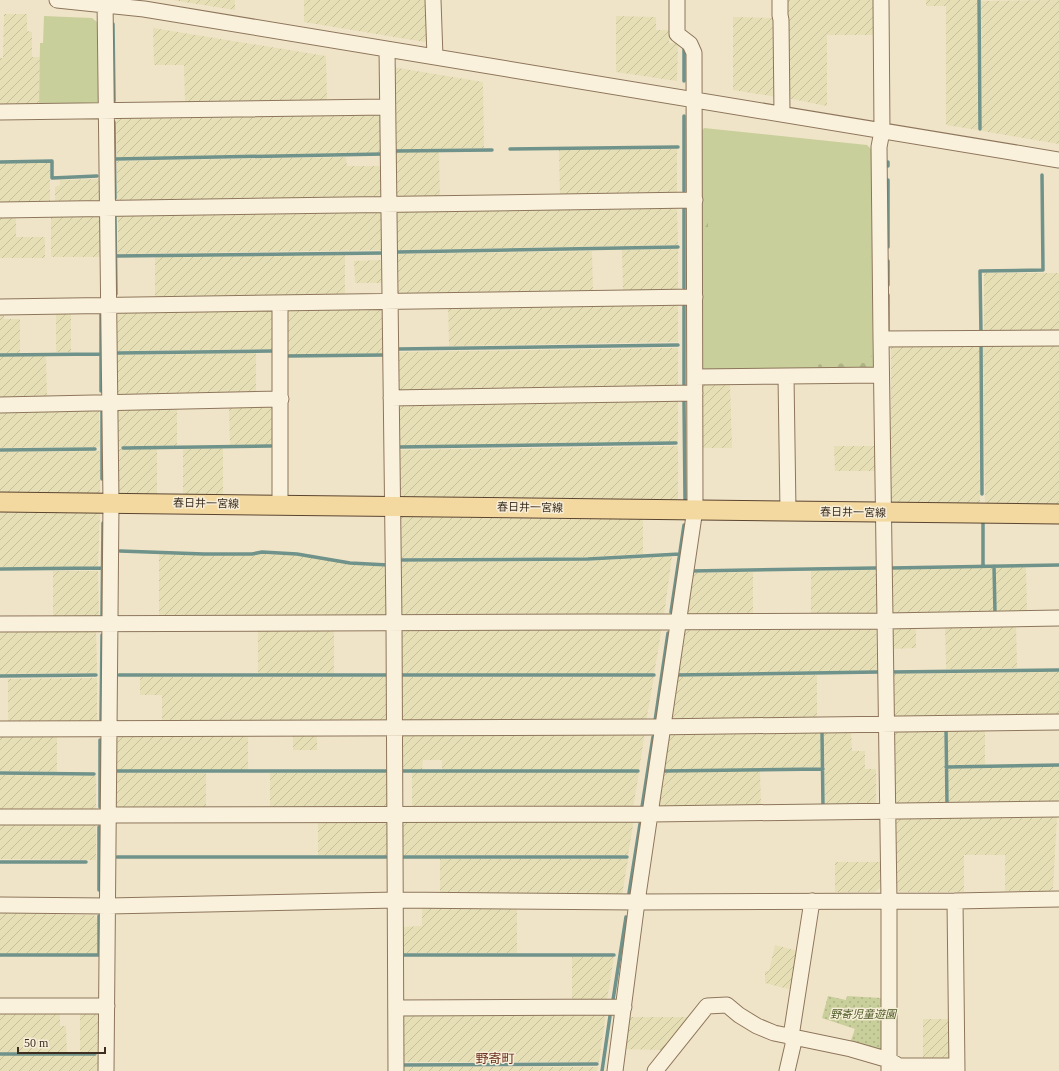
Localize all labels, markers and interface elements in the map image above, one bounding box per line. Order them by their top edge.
street label: 春日井一宮線 [173,496,239,510]
street label: 春日井一宮線 [497,500,563,514]
street label: 春日井一宮線 [820,505,886,519]
park label: 野寄児童遊園 [830,1008,898,1020]
scale bar [18,1029,105,1055]
text: 50 m [24,1036,49,1050]
district label: 野寄町 [475,1051,515,1066]

